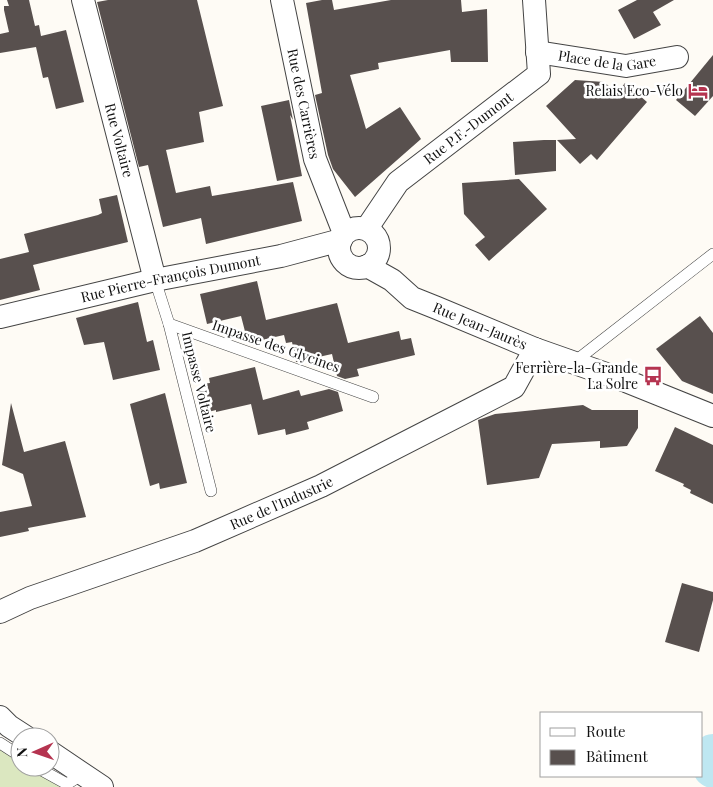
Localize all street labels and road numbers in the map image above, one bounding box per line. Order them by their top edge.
street label: Place de la Gare [557,45,657,75]
street label: Rue des Carrières [283,47,325,161]
street label: Rue P.F.-Dumont [419,87,517,168]
street label: Rue Voltaire [101,101,138,179]
street label: Rue Pierre-François Dumont [79,250,263,306]
street label: Rue Jean-Jaurès [430,297,530,354]
street label: Impasse des Glycines [210,315,342,376]
street label: Impasse Voltaire [178,329,221,434]
street label: Rue de l'Industrie [227,471,336,534]

